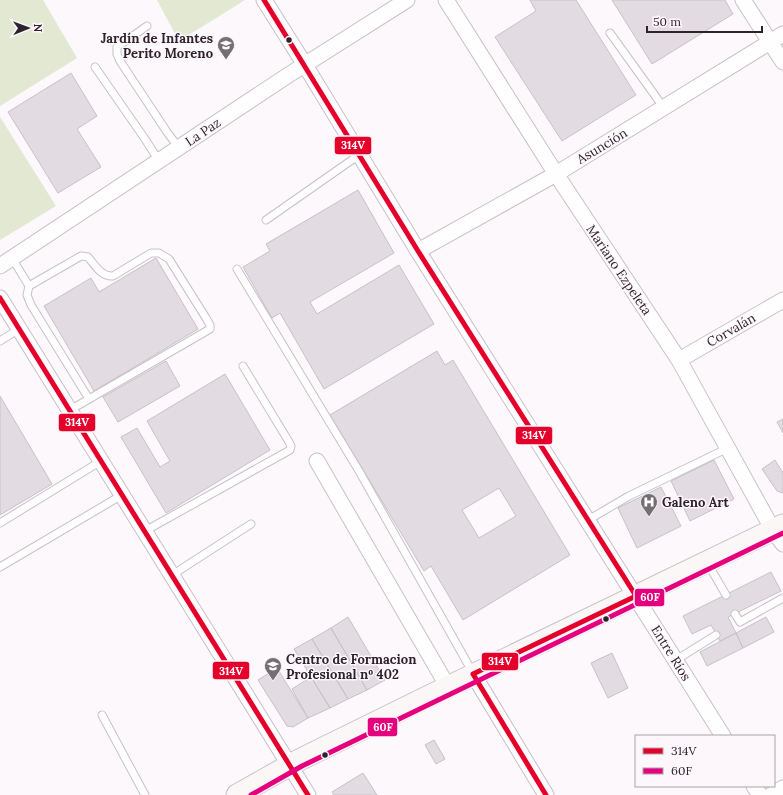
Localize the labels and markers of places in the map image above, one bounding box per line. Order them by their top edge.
place label: Jardín de Infantes Perito Moreno [101,30,213,62]
school or university icon: Jardín de Infantes Perito Moreno [216,35,236,60]
unlabelled marker [284,35,294,45]
hospital icon: Galeno Art [639,492,659,517]
place label: Galeno Art [662,494,730,511]
unlabelled marker [601,614,611,624]
place label: Centro de Formacion Profesional nº 402 [286,651,417,683]
school or university icon: Centro de Formacion Profesional nº 402 [263,656,283,681]
unlabelled marker [320,750,330,760]

